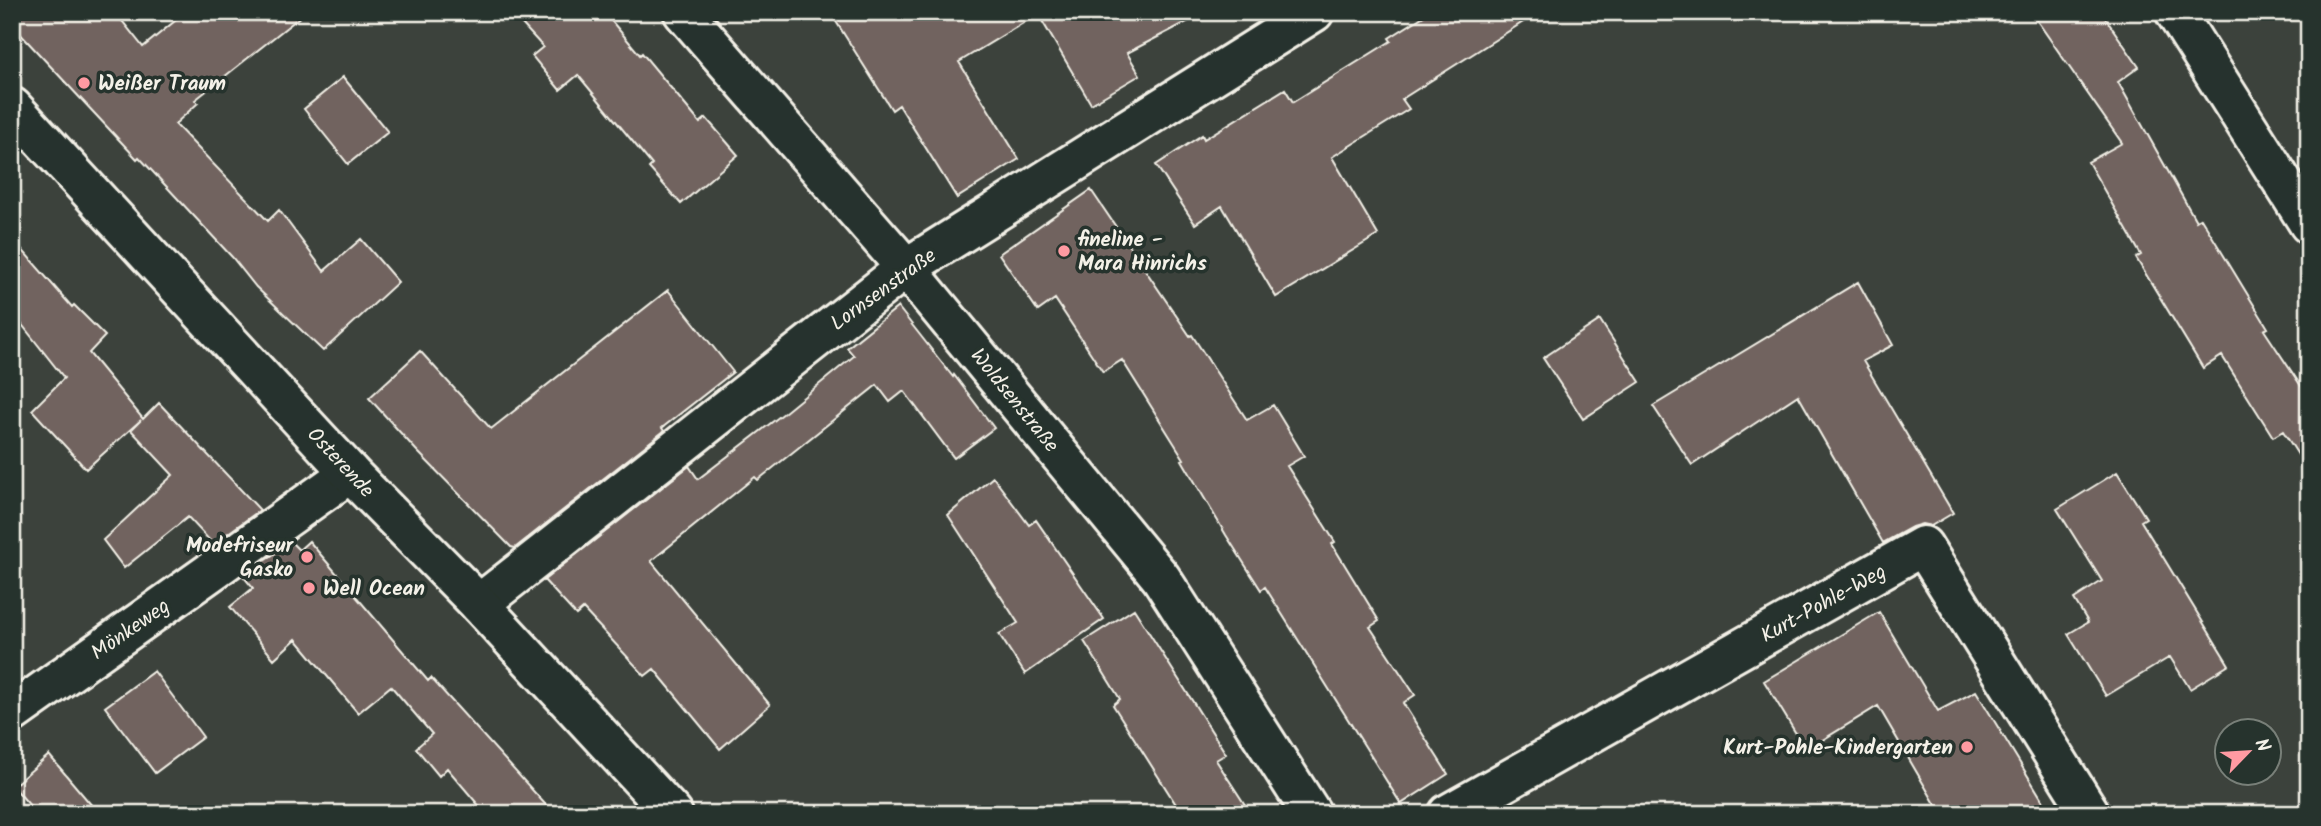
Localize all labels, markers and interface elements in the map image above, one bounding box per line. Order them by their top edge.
place label: Weißer Traum [98,68,226,101]
marker: Weißer Traum [76,75,92,91]
place label: fineline - Mara Hinrichs [1077,224,1207,281]
street label: Lornsenstraße [824,240,944,340]
marker: fineline - Mara Hinrichs [1056,243,1072,259]
street label: Woldsenstraße [961,341,1067,461]
street label: Osterende [298,420,382,506]
place label: Modefriseur Gasko [186,530,294,587]
marker: Modefriseur Gasko [299,549,315,565]
street label: Kurt-Pohle-Weg [1755,556,1893,653]
place label: Well Ocean [323,573,425,606]
marker: Well Ocean [301,580,317,596]
street label: Mönkeweg [84,591,177,670]
north arrow [2212,718,2282,788]
place label: Kurt-Pohle-Kindergarten [1723,732,1953,765]
text: N [2245,734,2278,757]
marker: Kurt-Pohle-Kindergarten [1959,739,1975,755]

